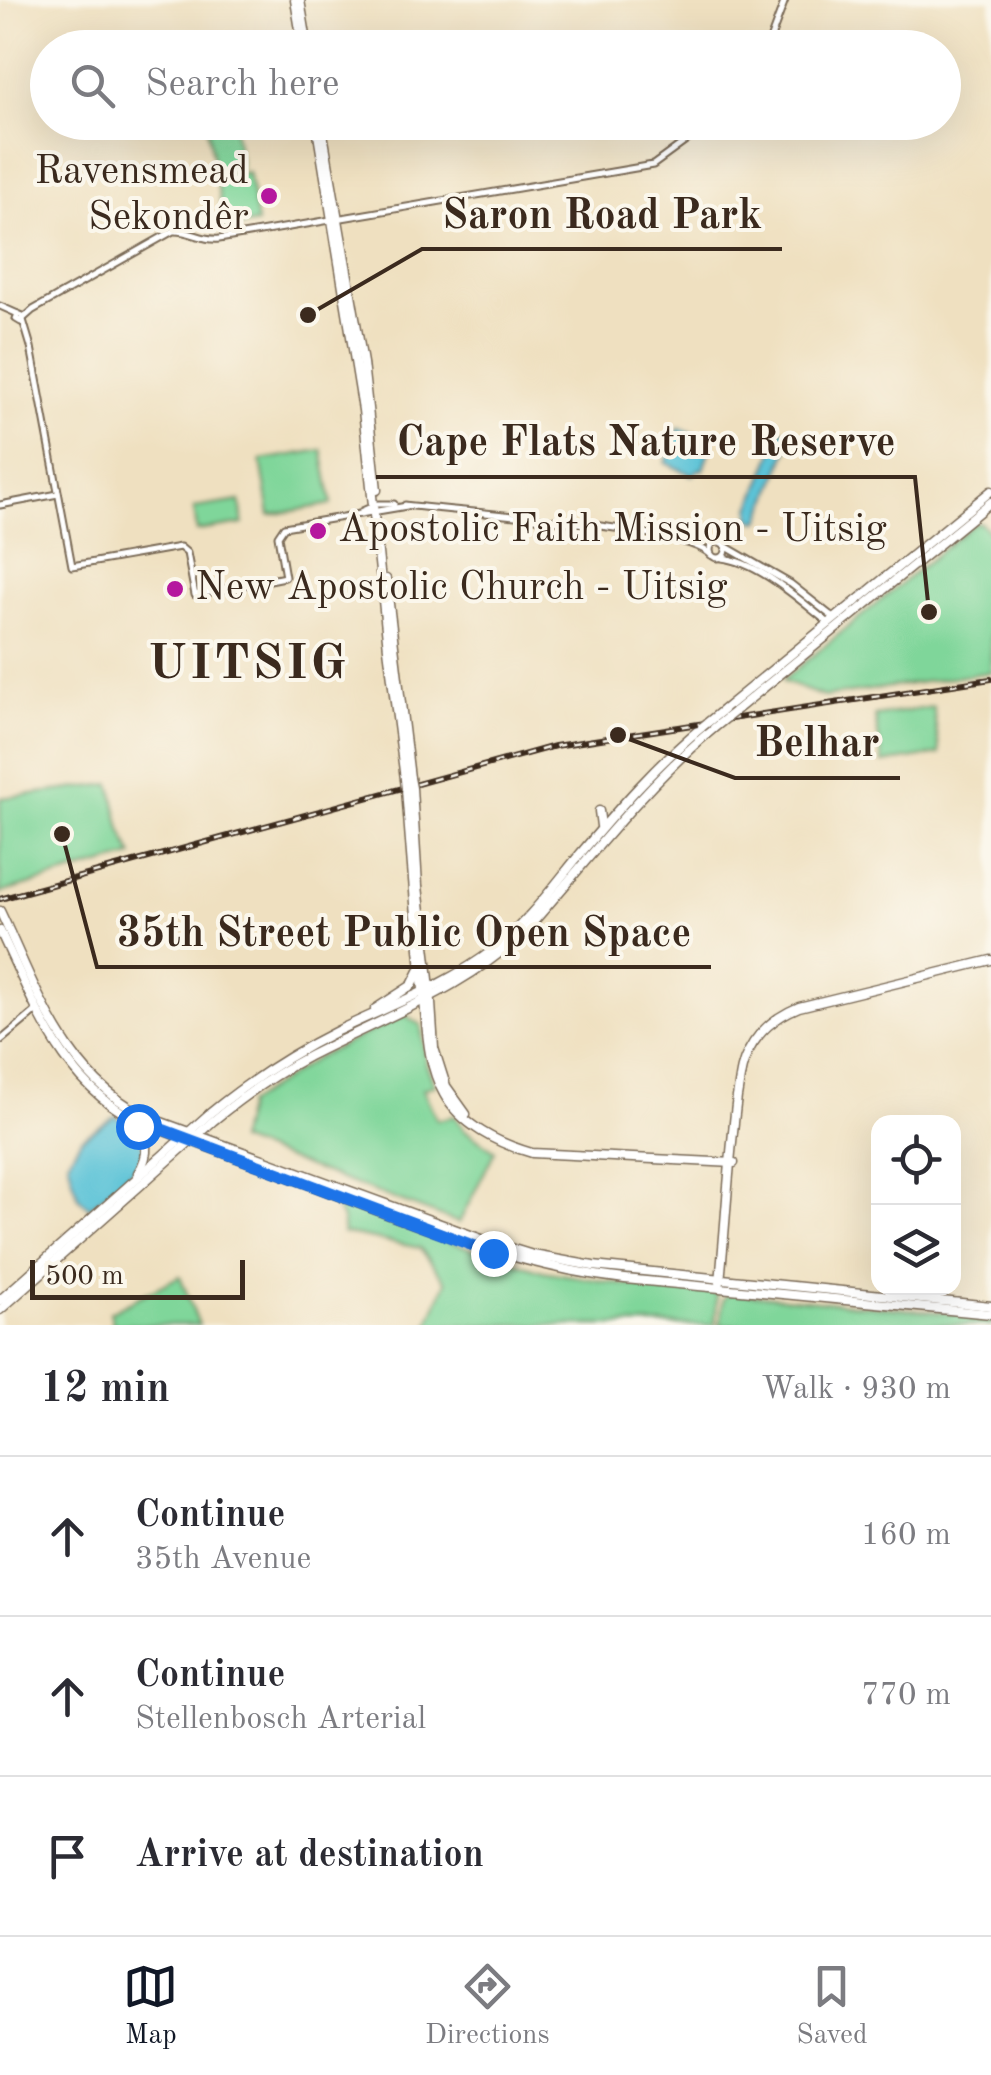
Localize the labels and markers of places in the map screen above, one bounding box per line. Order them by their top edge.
place label: Ravensmead Sekondêr [34,153,249,239]
callout: Saron Road Park [422,177,782,249]
marker: Ravensmead Sekondêr [258,185,280,207]
callout: Cape Flats Nature Reserve [376,405,915,477]
place label: Apostolic Faith Mission - Uitsig [338,511,887,551]
marker: Apostolic Faith Mission - Uitsig [307,520,329,542]
place label: New Apostolic Church - Uitsig [195,569,728,609]
marker: New Apostolic Church - Uitsig [164,578,186,600]
callout: Belhar [735,706,900,778]
callout: 35th Street Public Open Space [97,895,711,967]

